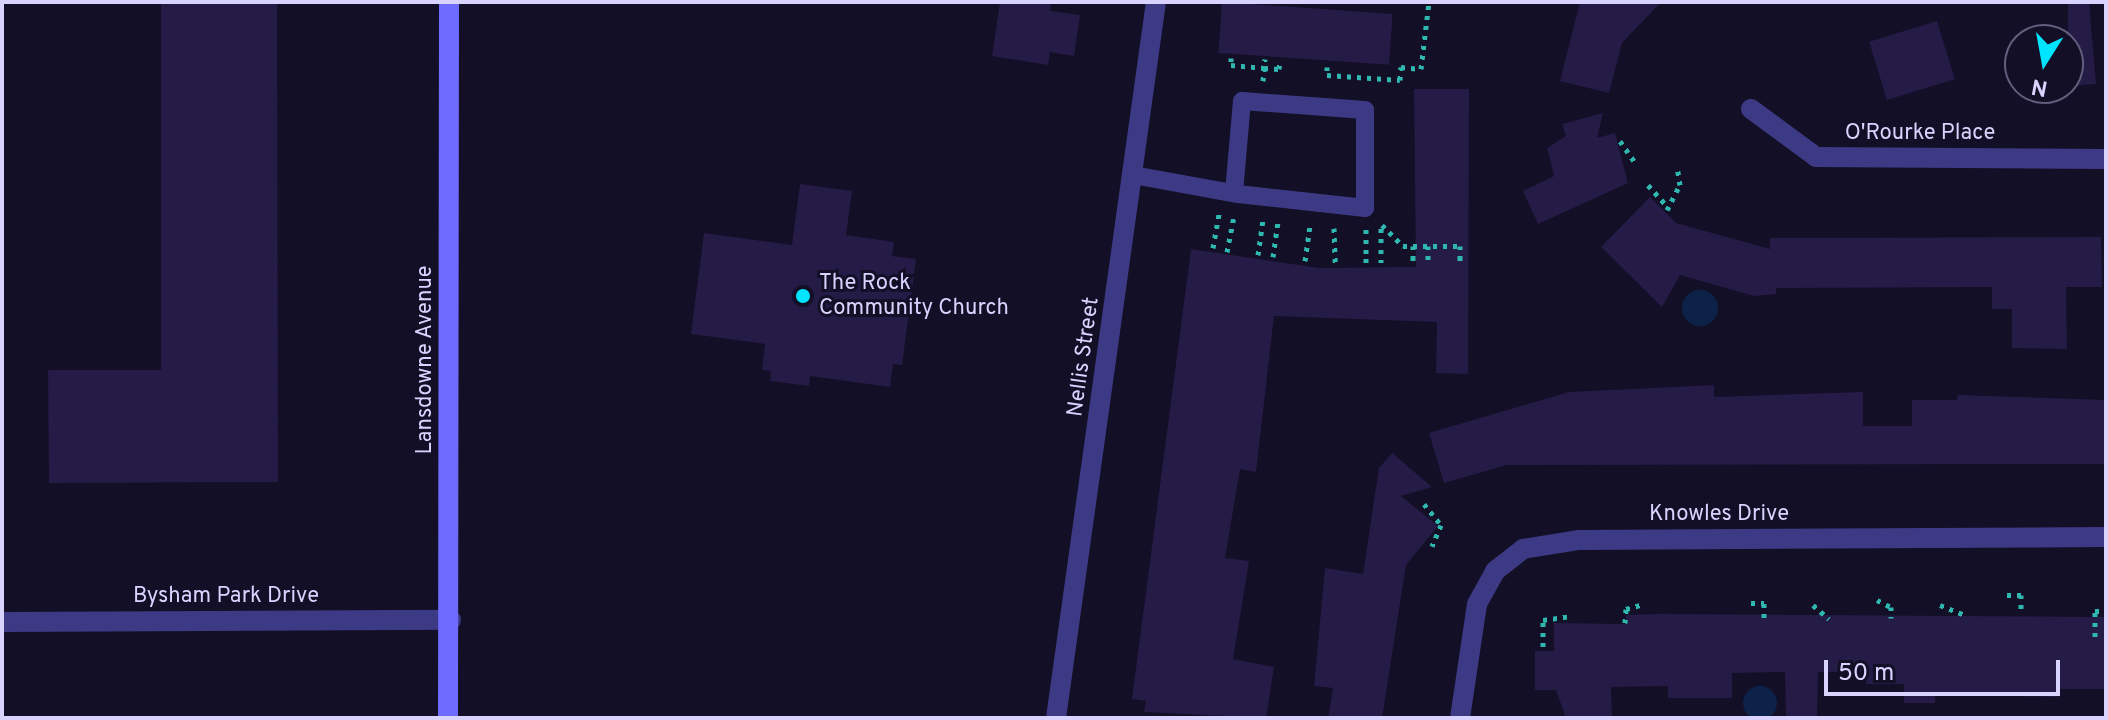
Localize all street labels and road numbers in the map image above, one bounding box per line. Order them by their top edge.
street label: O'Rourke Place [1845,121,1995,147]
street label: Lansdowne Avenue [413,265,439,455]
street label: Nellis Street [1063,295,1105,419]
street label: Knowles Drive [1649,502,1789,528]
street label: Bysham Park Drive [133,584,319,610]

